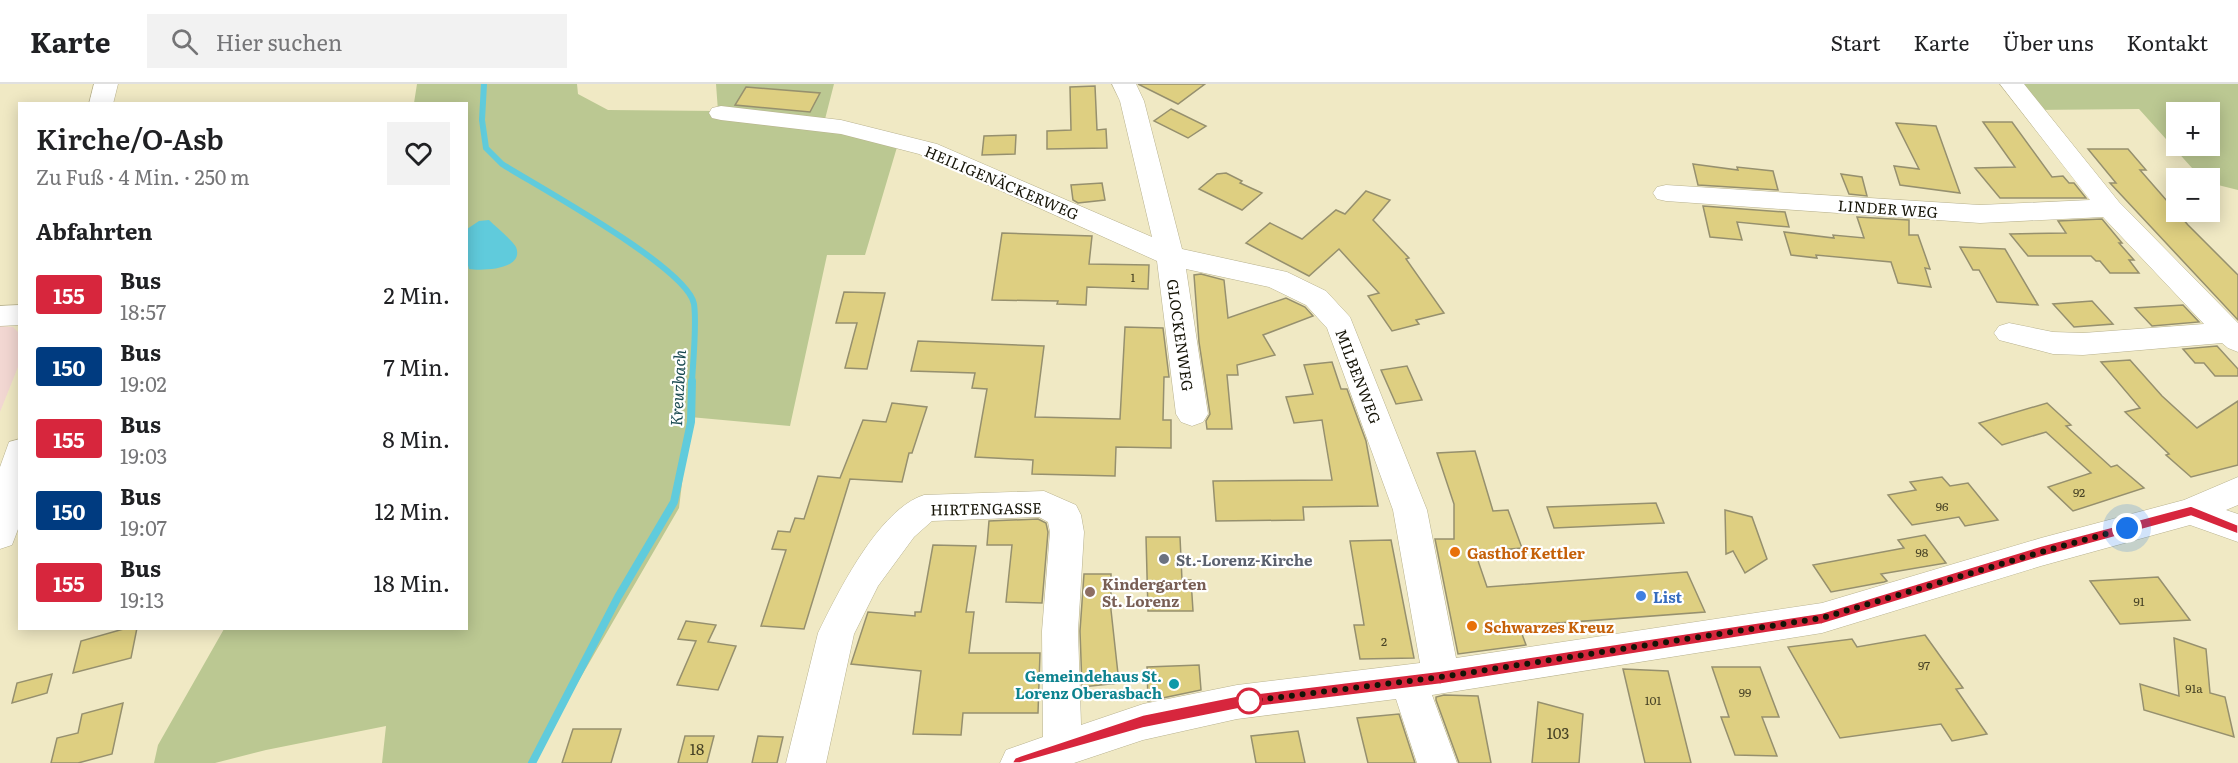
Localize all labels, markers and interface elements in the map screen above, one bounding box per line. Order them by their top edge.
search box [147,14,567,68]
text: Karte [30,20,111,62]
icon: search [168,25,201,58]
text: Hier suchen [216,25,342,58]
text: Start [1830,26,1881,57]
text: Karte [1914,26,1969,57]
text: Über uns [2002,26,2093,57]
text: Kontakt [2126,26,2208,57]
map controls [2166,102,2220,222]
button: + [2166,102,2220,156]
text: Kirche/O-Asb [36,117,224,159]
button: heart [387,122,450,185]
street label: HEILIGENÄCKERWEG [921,139,1083,225]
text: Zu Fuß · 4 Min. · 250 m [36,161,250,191]
button: − [2166,168,2220,222]
street label: LINDER WEG [1837,193,1939,223]
text: Abfahrten [36,214,153,247]
text: Bus [120,263,161,296]
house number: 1 [1131,268,1136,286]
street label: GLOCKENWEG [1162,277,1200,393]
text: 2 Min. [383,278,450,311]
text: 155 [53,279,85,310]
text: 18:57 [120,296,166,326]
street label: MILBENWEG [1330,325,1388,427]
text: Bus [120,335,161,368]
water label: Kreuzbach [663,349,691,427]
text: 7 Min. [383,350,450,383]
text: 150 [52,351,86,382]
text: 19:02 [120,368,167,398]
text: Bus [120,407,161,440]
text: 8 Min. [382,422,450,455]
text: 155 [53,423,85,454]
text: 19:03 [120,440,167,470]
text: Bus [120,479,161,512]
house number: 92 [2073,483,2085,501]
text: 12 Min. [374,494,450,527]
text: 150 [52,495,86,526]
street label: HIRTENGASSE [930,496,1042,520]
house number: 96 [1936,497,1949,515]
text: 19:07 [120,512,167,542]
your location [2112,513,2142,543]
place label: Gasthof Kettler [1467,541,1585,564]
house number: 98 [1916,543,1929,561]
marker: Gasthof Kettler [1448,545,1462,559]
place label: St.-Lorenz-Kirche [1176,548,1313,571]
text: Bus [120,551,161,584]
marker: St.-Lorenz-Kirche [1157,552,1171,566]
text: 18 Min. [373,566,450,599]
text: 155 [53,567,85,598]
place label: Kindergarten St. Lorenz [1102,572,1207,612]
text: 19:13 [120,584,164,614]
marker: Kindergarten St. Lorenz [1083,585,1097,599]
place label: List [1653,585,1683,608]
marker: List [1634,589,1648,603]
house number: 91 [2133,592,2145,610]
place label: Schwarzes Kreuz [1484,615,1614,638]
marker: Schwarzes Kreuz [1465,619,1479,633]
house number: 2 [1381,632,1387,650]
house number: 97 [1918,656,1930,674]
place label: Gemeindehaus St. Lorenz Oberasbach [1015,664,1162,704]
marker: Gemeindehaus St. Lorenz Oberasbach [1167,677,1181,691]
house number: 91a [2185,679,2203,697]
house number: 99 [1739,683,1751,701]
unlabelled marker [1236,688,1262,714]
house number: 101 [1645,691,1661,709]
house number: 103 [1547,721,1569,744]
house number: 18 [690,737,704,760]

